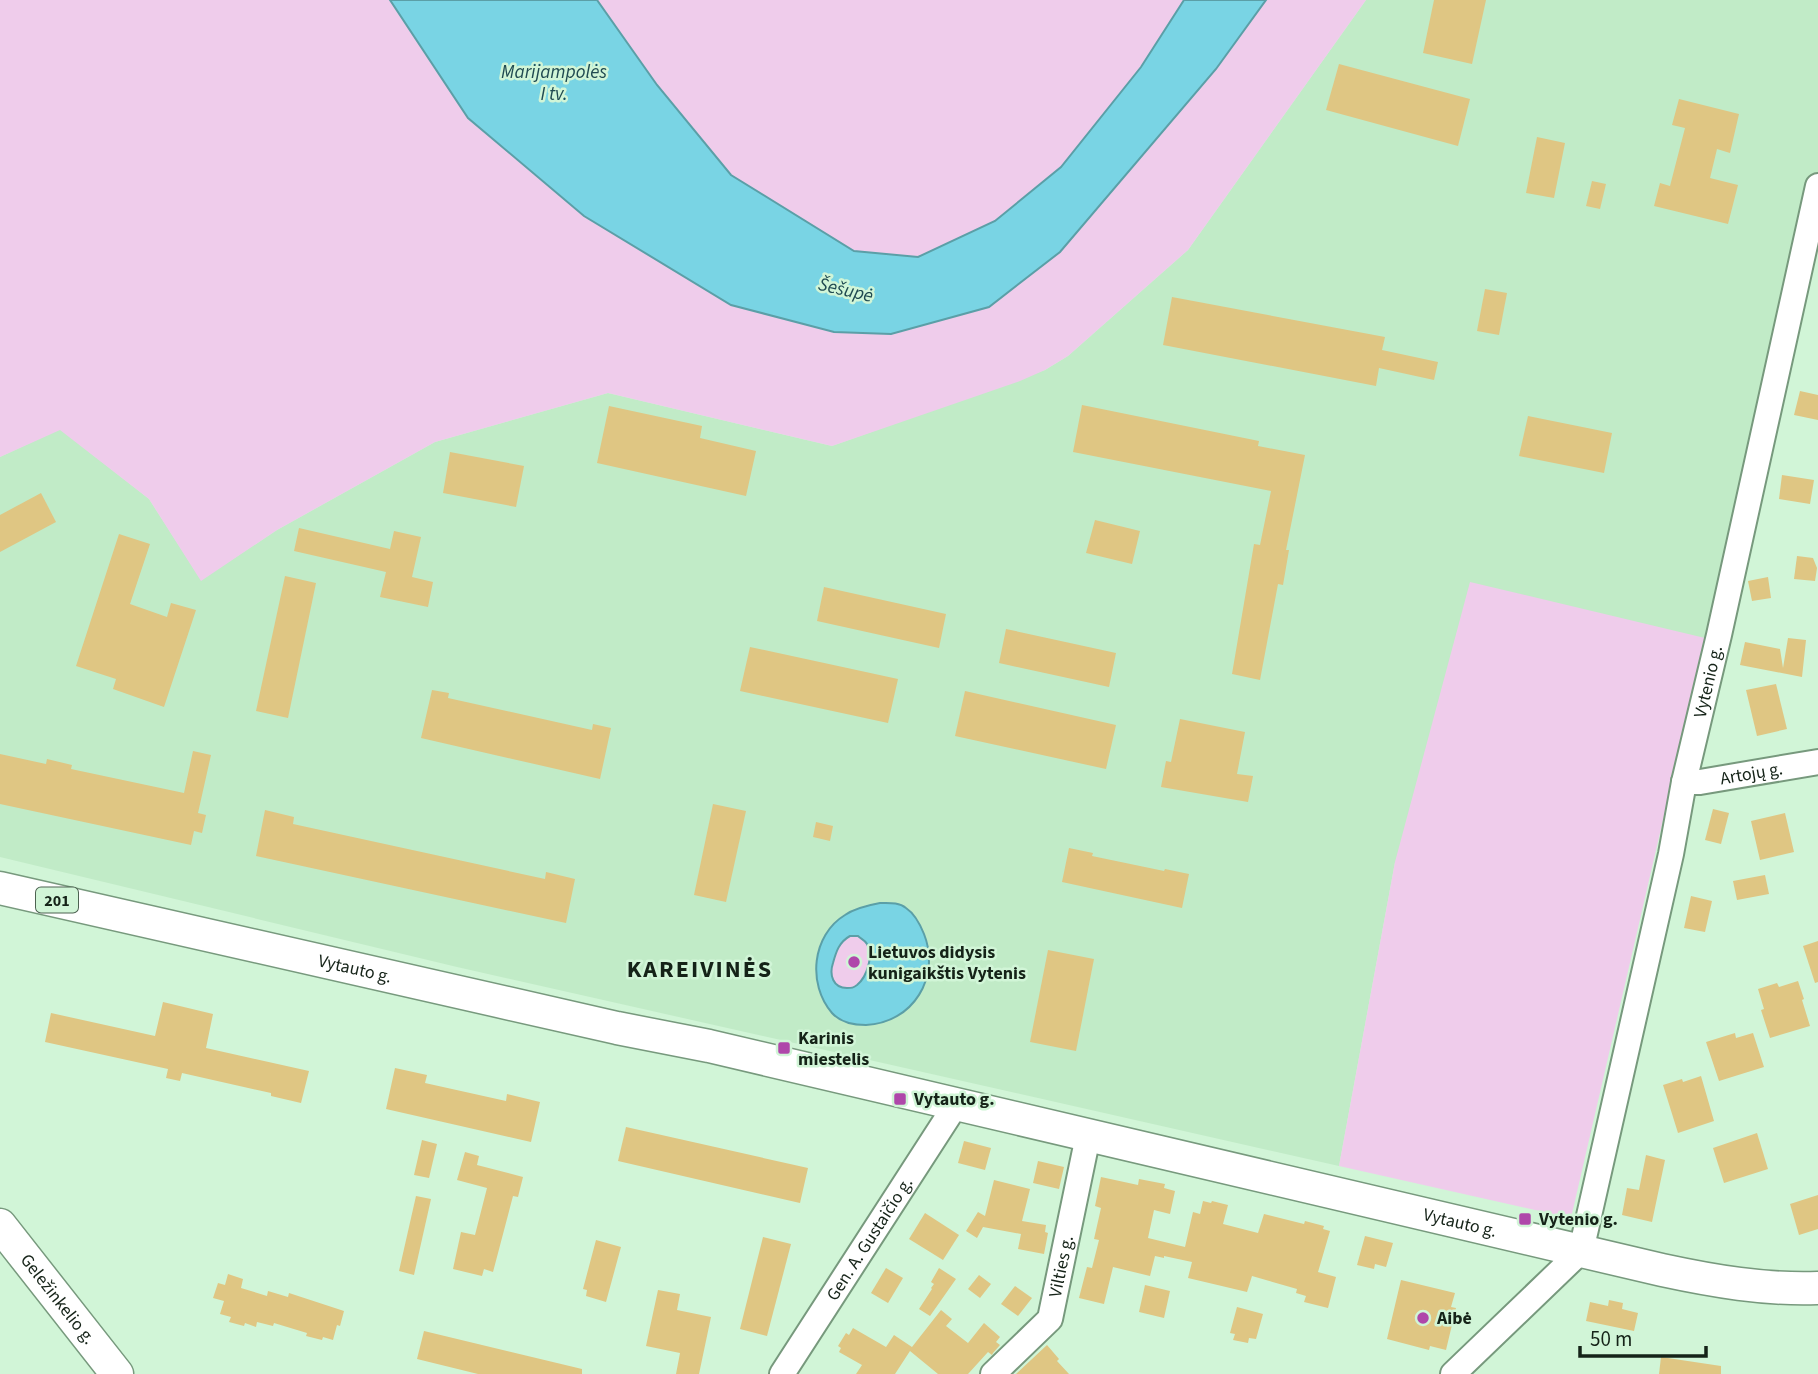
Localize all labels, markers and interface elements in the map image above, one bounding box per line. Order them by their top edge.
water label: Marijampolės I tv. [501,59,607,108]
water label: Šešupė [816,271,876,310]
street label: Vytenio g. [1688,643,1729,720]
street label: Artojų g. [1718,756,1785,791]
road number: 201 [36,888,78,912]
place label: Lietuvos didysis kunigaikštis Vytenis [868,940,1026,986]
street label: Vytauto g. [316,949,394,990]
district label: KAREIVINĖS [627,952,773,987]
marker: Lietuvos didysis kunigaikštis Vytenis [846,954,862,970]
place label: Karinis miestelis [798,1026,869,1072]
marker: Karinis miestelis [776,1040,792,1056]
place label: Vytauto g. [913,1087,995,1112]
marker: Vytauto g. [892,1091,908,1107]
street label: Gen. A. Gustaičio g. [821,1172,919,1306]
street label: Vytauto g. [1421,1202,1499,1244]
place label: Vytenio g. [1538,1207,1618,1232]
marker: Vytenio g. [1517,1211,1533,1227]
street label: Vilties g. [1043,1233,1080,1300]
street label: Geležinkelio g. [14,1249,101,1350]
place label: Aibė [1436,1306,1472,1331]
marker: Aibė [1415,1310,1431,1326]
scale bar [1580,1314,1706,1358]
text: 50 m [1590,1324,1632,1354]

